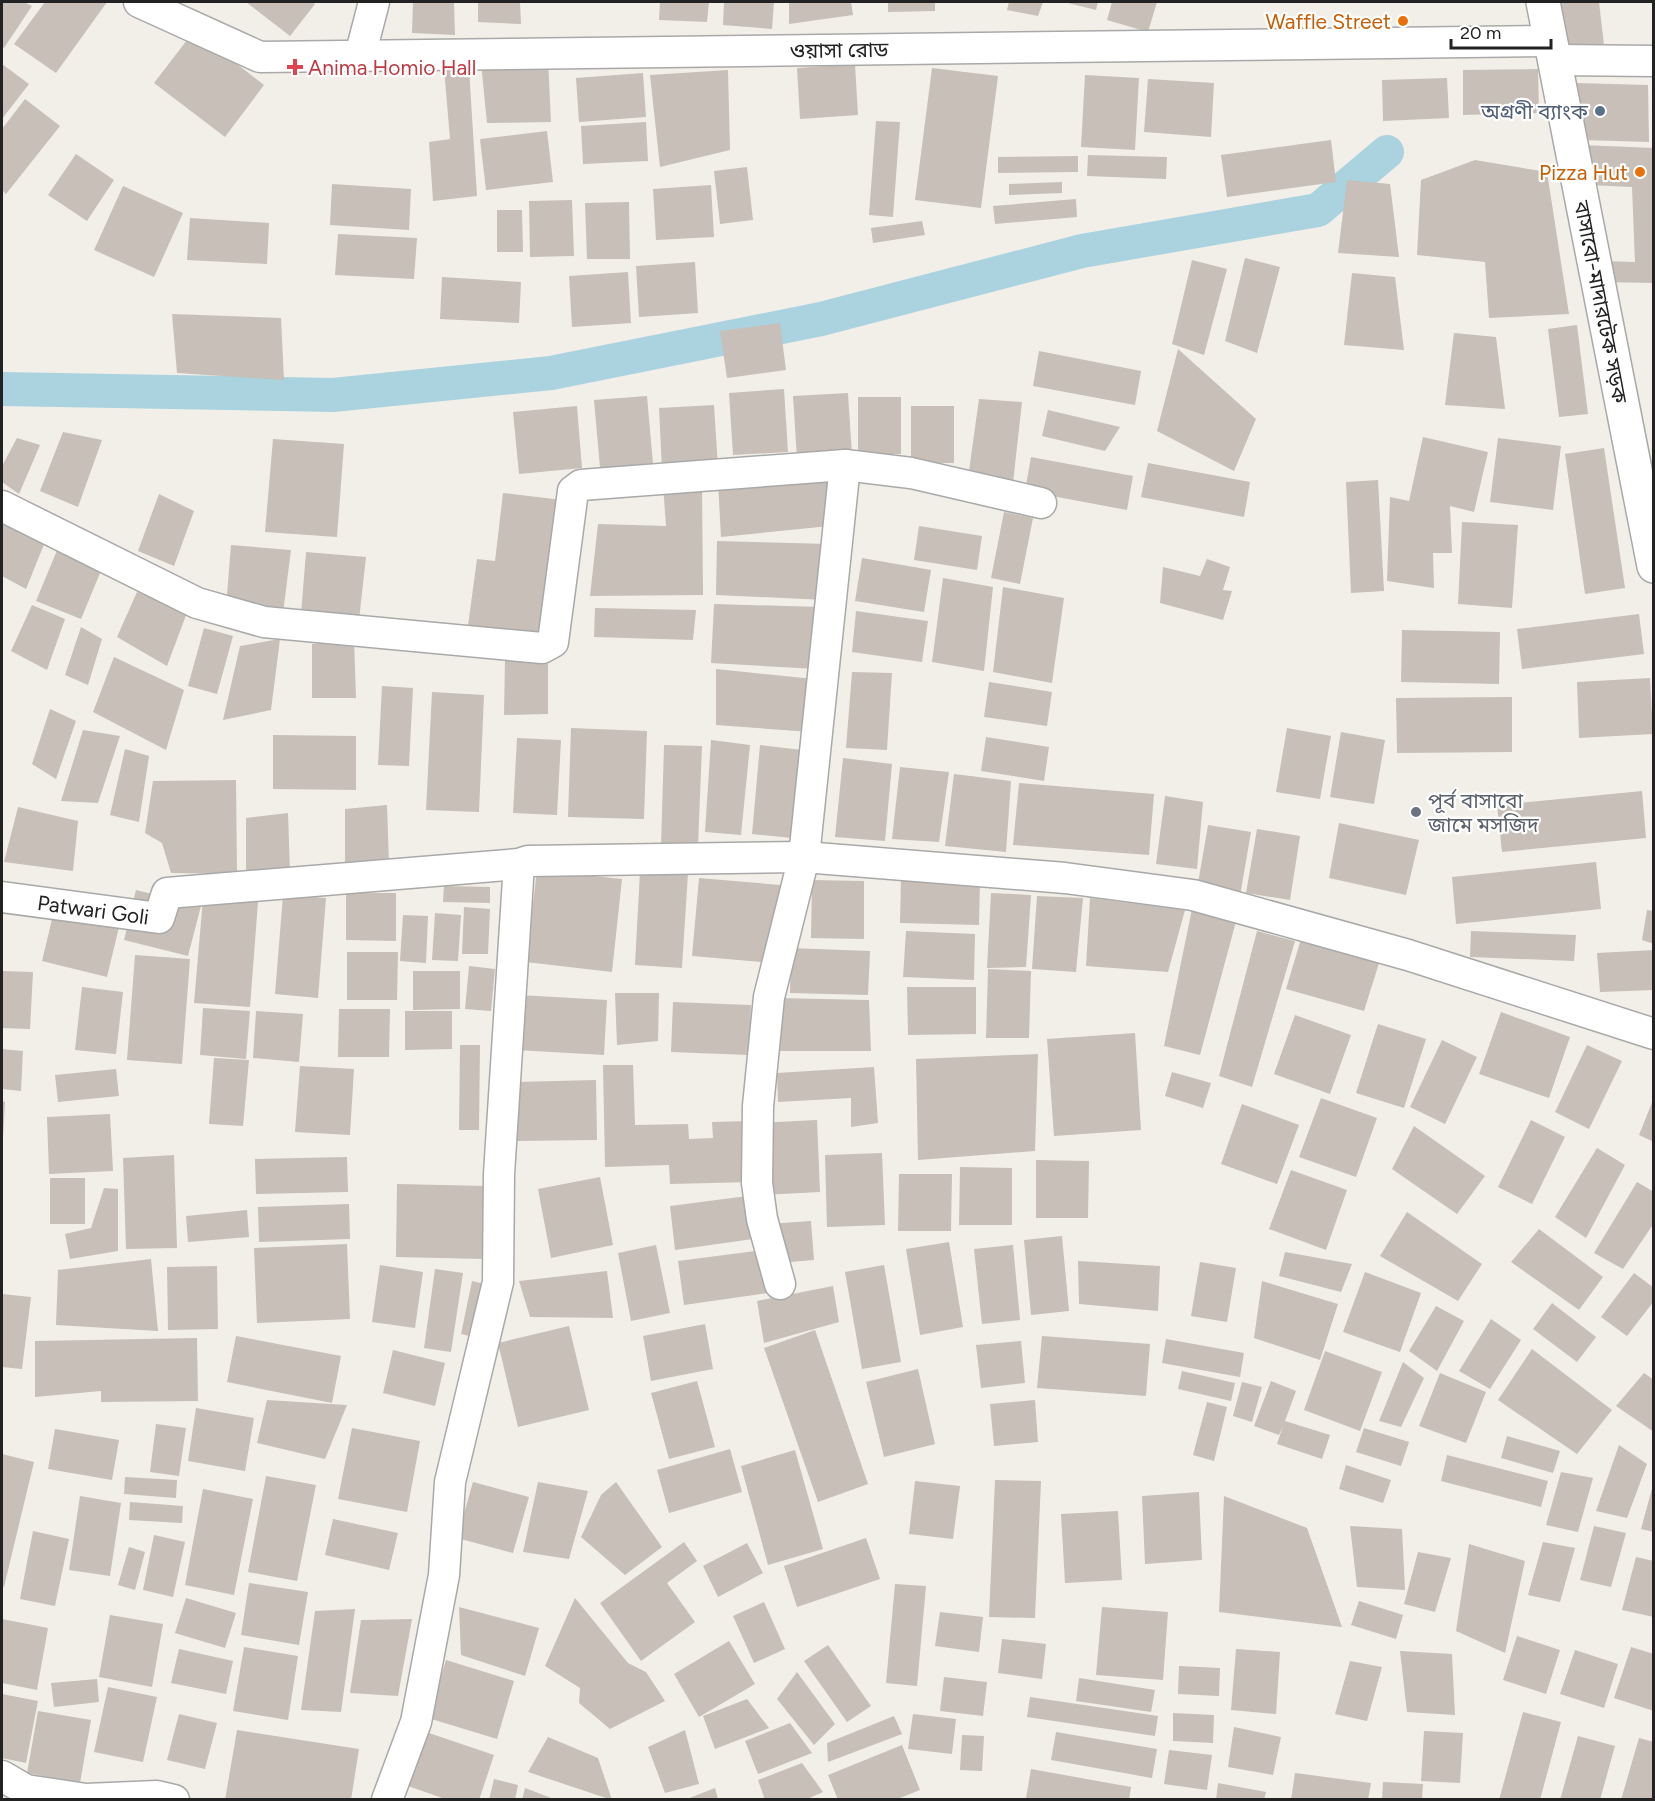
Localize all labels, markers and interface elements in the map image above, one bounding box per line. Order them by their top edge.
place label: Waffle Street [1265,9,1391,34]
scale bar [1451,12,1552,50]
marker: Waffle Street [1396,14,1410,28]
text: 20 m [1460,22,1501,44]
street label: ওয়াসা রোড [789,37,890,63]
place label: Anima Homio Hall [308,55,476,80]
marker: Anima Homio Hall [286,58,304,76]
place label: অগ্রণী ব্যাংক [1480,99,1589,124]
marker: অগ্রণী ব্যাংক [1593,104,1607,118]
place label: Pizza Hut [1539,160,1628,185]
marker: Pizza Hut [1633,165,1647,179]
street label: বাসাবো-মাদারটেক সড়ক [1569,198,1633,406]
place label: পূর্ব বাসাবো জামে মসজিদ [1427,788,1539,837]
marker: পূর্ব বাসাবো জামে মসজিদ [1409,805,1423,819]
street label: Patwari Goli [36,889,151,929]

